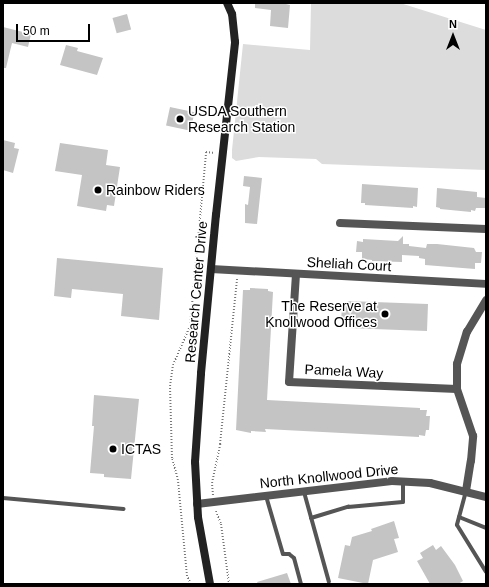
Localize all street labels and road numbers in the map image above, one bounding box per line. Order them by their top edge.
street label: Research Center Drive [181,220,211,364]
street label: Sheliah Court [306,253,392,275]
street label: Pamela Way [304,361,384,381]
street label: North Knollwood Drive [259,460,399,492]

